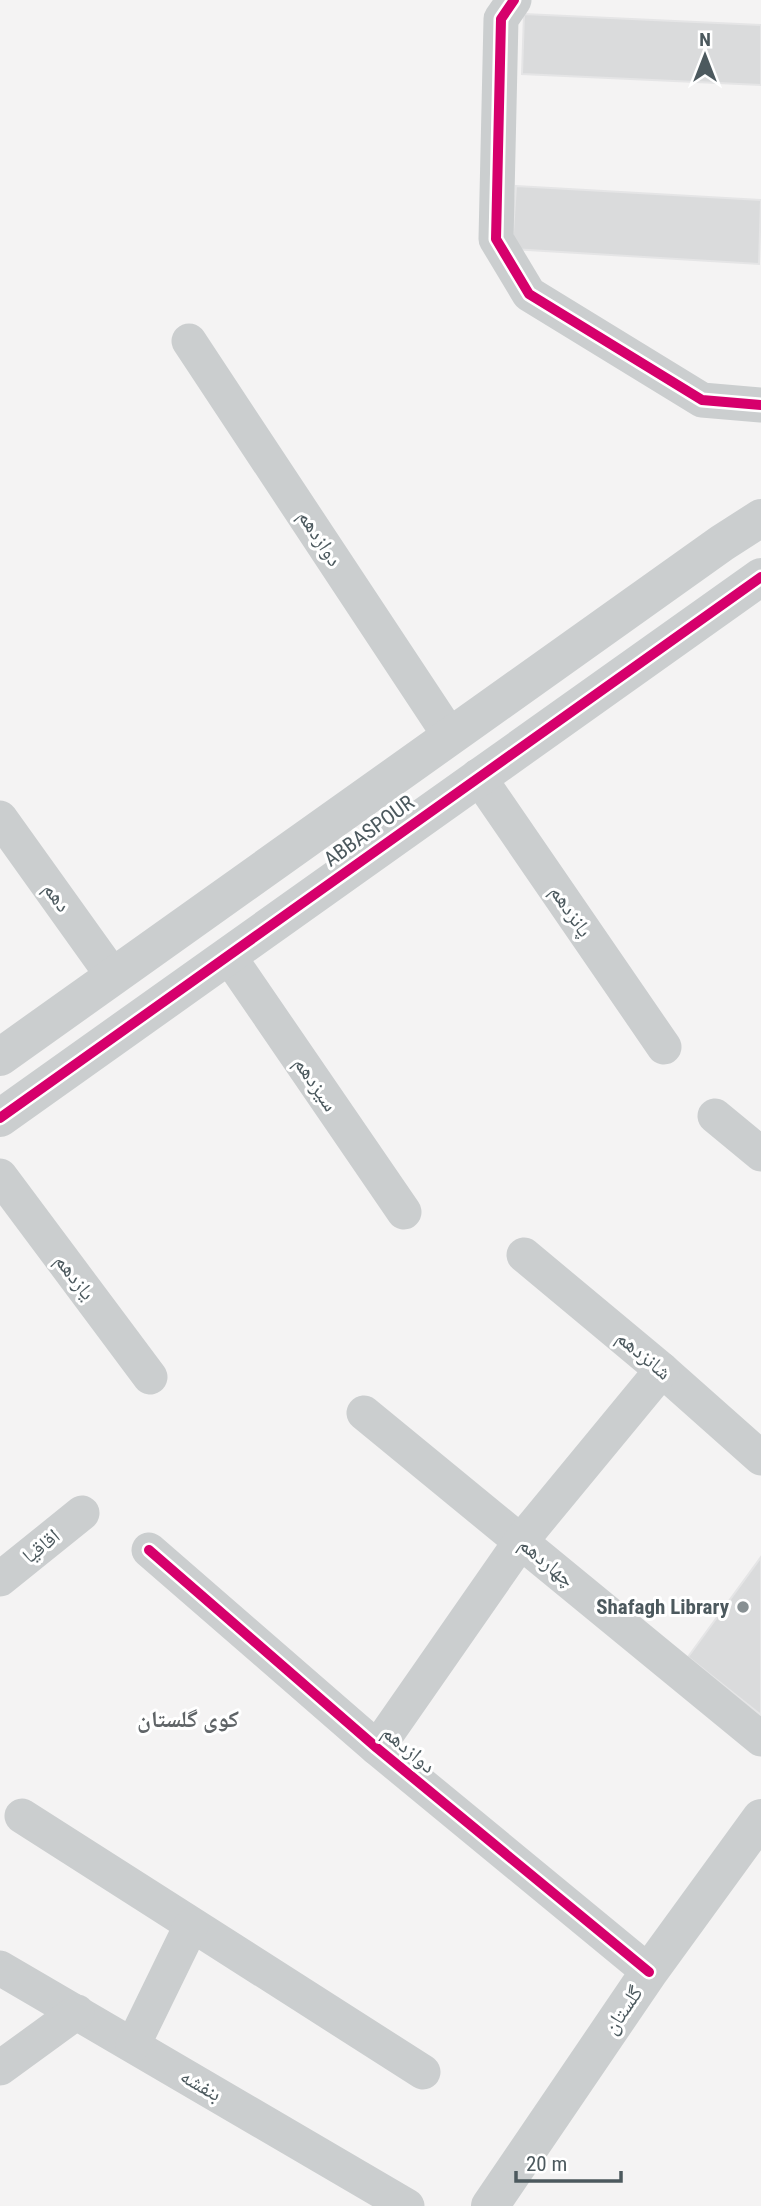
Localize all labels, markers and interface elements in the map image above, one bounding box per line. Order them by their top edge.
north arrow [670,21,740,91]
text: N [699,28,711,51]
street label: دوازدهم [291,505,347,572]
street label: ABBASPOUR [319,790,419,872]
street label: دهم [37,878,76,918]
street label: پانزدهم [543,881,597,943]
street label: سیزدهم [288,1052,343,1117]
street label: یازدهم [48,1249,100,1306]
street label: شانزدهم [611,1325,676,1386]
street label: اقاقیا [18,1524,64,1568]
street label: چهاردهم [513,1532,580,1594]
place label: Shafagh Library [596,1595,730,1619]
marker: Shafagh Library [735,1599,751,1615]
district label: کوی گلستان [137,1706,239,1733]
street label: دوازدهم [376,1720,440,1780]
street label: گلستان [598,1981,648,2039]
street label: بنفشه [176,2064,226,2106]
scale bar [516,2140,621,2184]
text: 20 m [526,2152,567,2176]

